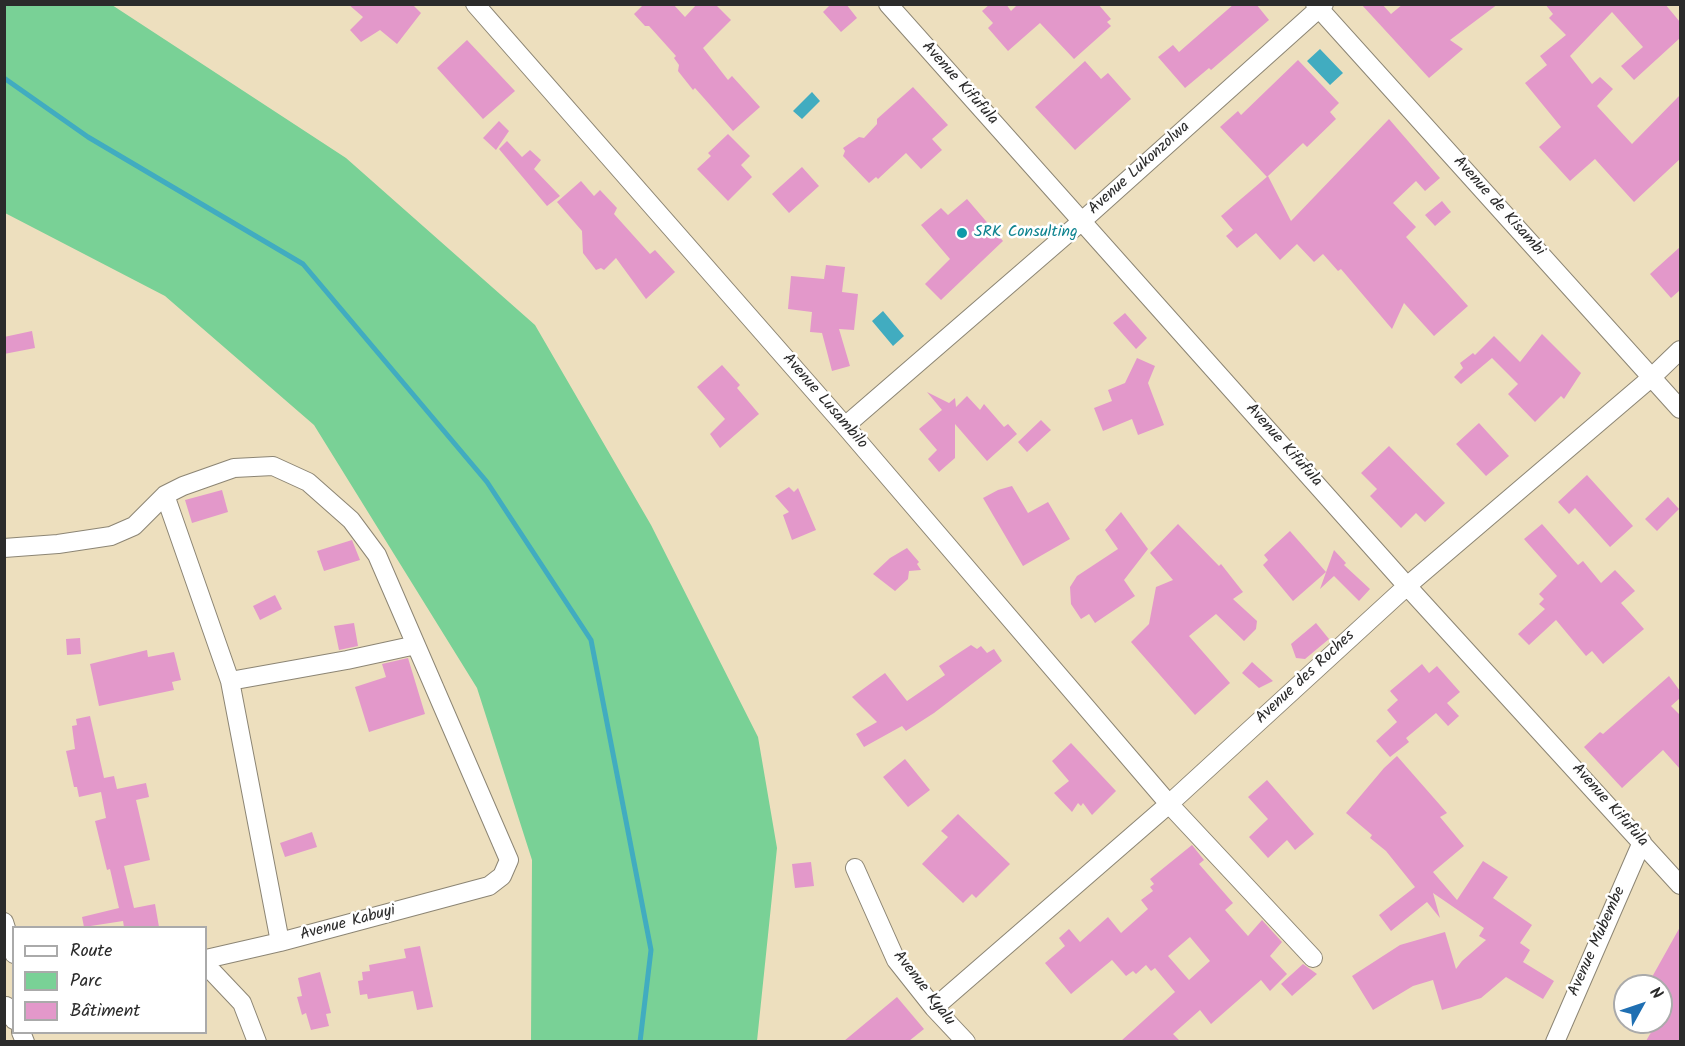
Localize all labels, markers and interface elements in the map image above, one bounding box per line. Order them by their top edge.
street label: Avenue Kifufula [917,38,1001,130]
street label: Avenue Lukonzolwa [1085,118,1195,220]
street label: Avenue de Kisambi [1448,153,1548,261]
place label: SRK Consulting [974,223,1078,243]
marker: SRK Consulting [955,226,969,240]
street label: Avenue Lusambilo [777,350,871,454]
street label: Avenue Kifufula [1241,400,1325,492]
street label: Avenue des Roches [1253,627,1359,729]
street label: Avenue Kifufula [1567,760,1651,852]
street label: Avenue Mubembe [1565,884,1631,1000]
street label: Avenue Kabuyi [298,902,398,946]
legend [12,926,207,1034]
text: Route [70,937,112,966]
street label: Avenue Kyalu [888,948,958,1030]
text: Parc [70,967,102,996]
north arrow [1613,974,1673,1034]
text: N [1643,981,1668,1005]
text: Bâtiment [70,997,140,1026]

